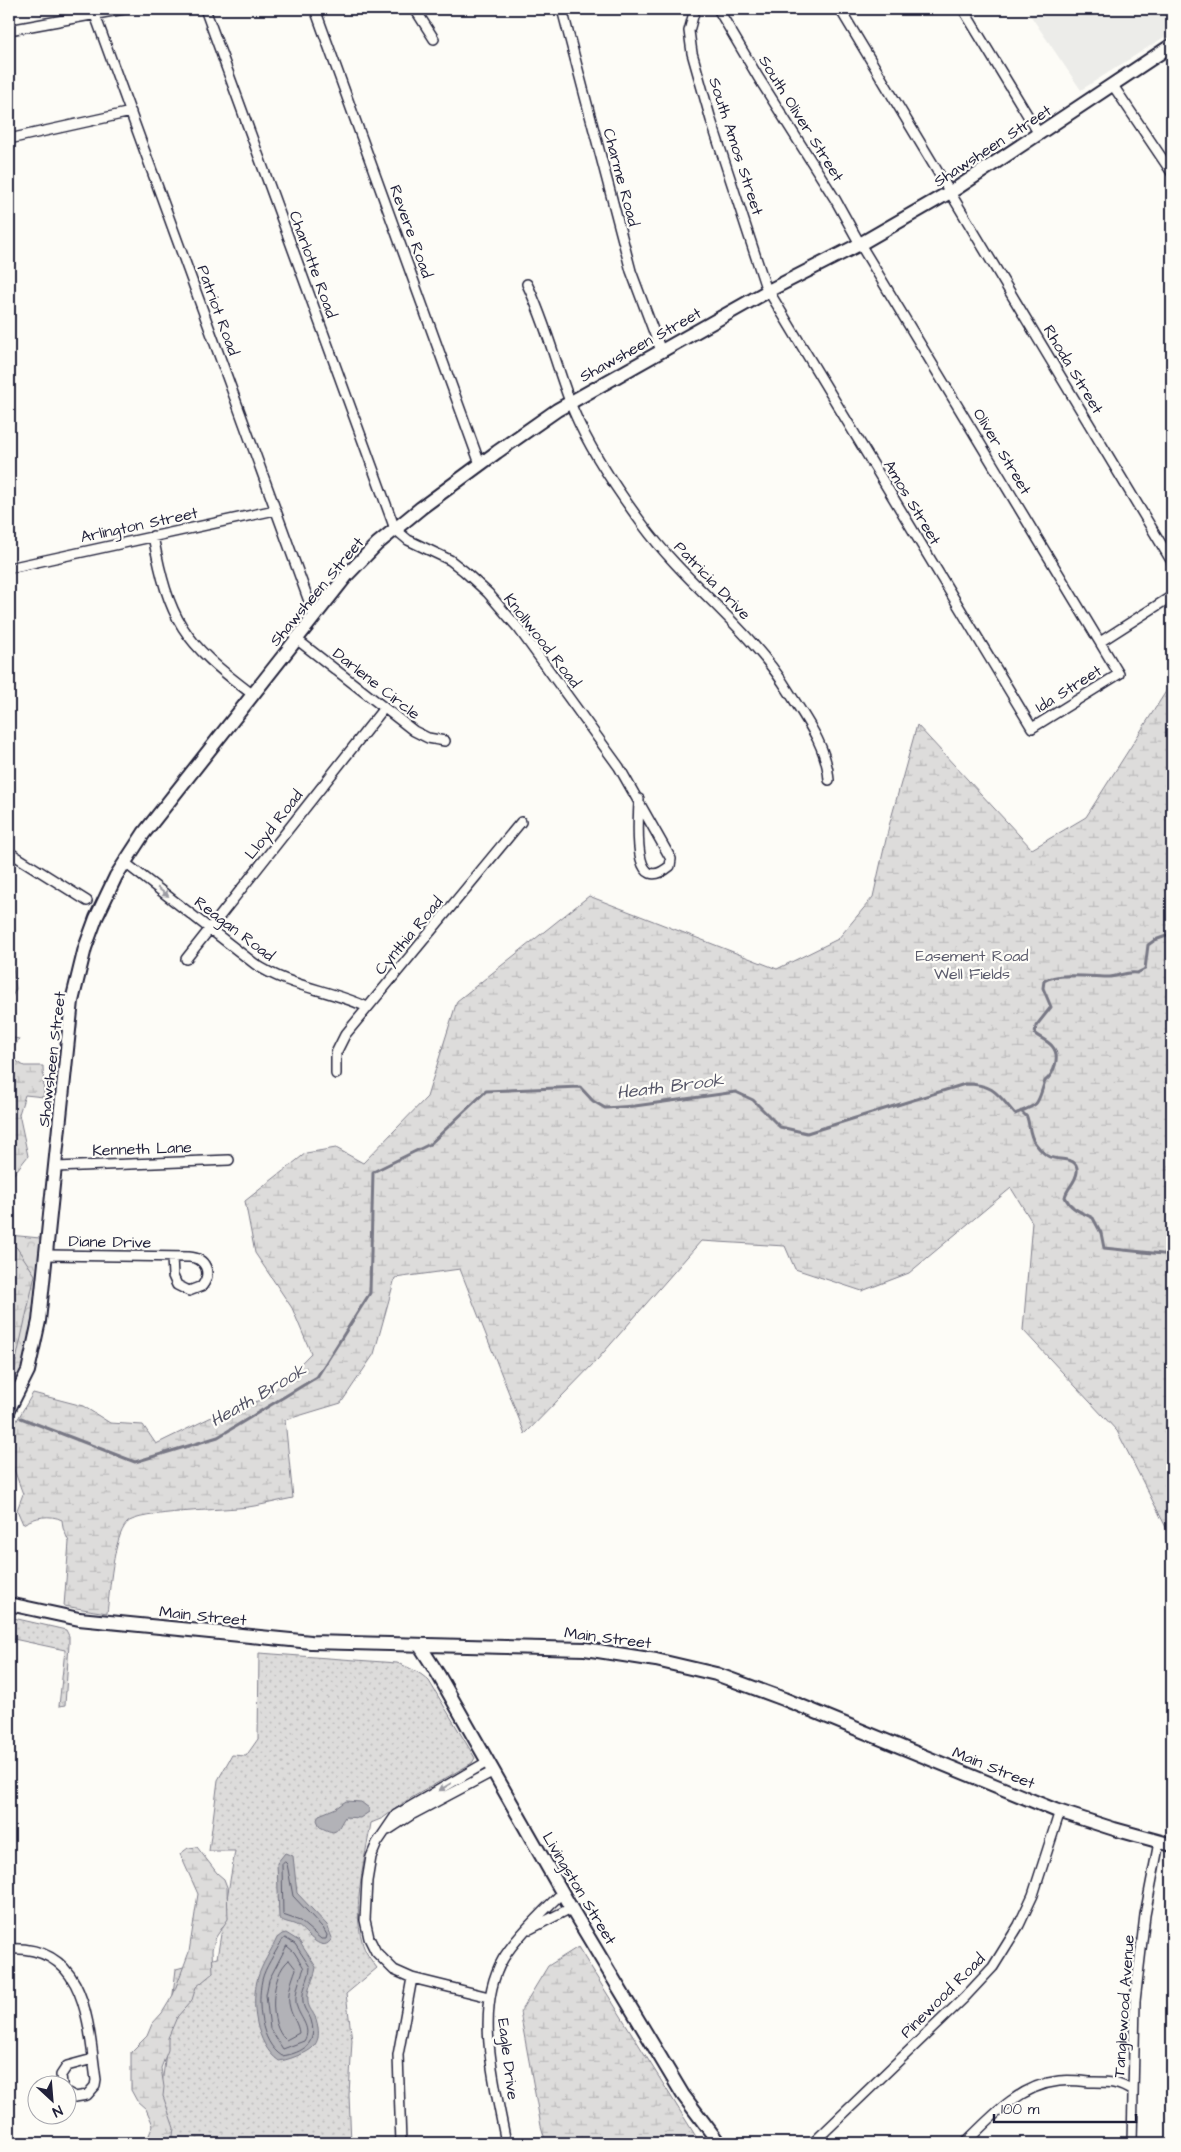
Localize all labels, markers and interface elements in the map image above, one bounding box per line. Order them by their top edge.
street label: South Oliver Street [753,51,849,186]
street label: South Amos Street [703,75,769,219]
street label: Shawsheen Street [929,99,1056,192]
street label: Charme Road [597,126,645,229]
street label: Revere Road [384,182,438,281]
street label: Charlotte Road [283,208,343,321]
street label: Patriot Road [192,262,245,359]
street label: Shawsheen Street [576,302,706,388]
street label: Rhoda Street [1038,321,1109,419]
street label: Oliver Street [968,404,1037,499]
street label: Amos Street [878,456,946,550]
street label: Arlington Street [78,502,201,549]
street label: Shawsheen Street [265,532,369,651]
street label: Patricia Drive [669,536,756,625]
street label: Knollwood Road [498,589,586,692]
street label: Darlene Circle [328,643,425,725]
street label: Ida Street [1031,659,1106,718]
street label: Lloyd Road [240,785,309,865]
one-way arrow [156,887,170,897]
street label: Reagan Road [189,891,279,967]
street label: Cynthia Road [369,892,449,980]
park label: Easement Road Well Fields [915,945,1029,985]
street label: Shawsheen Street [33,990,71,1128]
water label: Heath Brook [615,1067,726,1105]
street label: Kenneth Lane [92,1136,193,1162]
street label: Diane Drive [69,1230,152,1254]
water label: Heath Brook [206,1357,312,1433]
street label: Main Street [158,1600,248,1632]
street label: Main Street [563,1622,653,1654]
street label: Main Street [949,1741,1039,1795]
one-way arrow [439,1782,452,1791]
street label: Livingston Street [536,1828,622,1950]
street label: Tanglewood Avenue [1108,1934,1141,2078]
street label: Pinewood Road [895,1948,990,2043]
street label: Eagle Drive [491,2017,524,2102]
north arrow [28,2074,78,2124]
scale bar [994,2092,1136,2124]
text: 100 m [1001,2099,1040,2120]
text: N [49,2100,66,2122]

